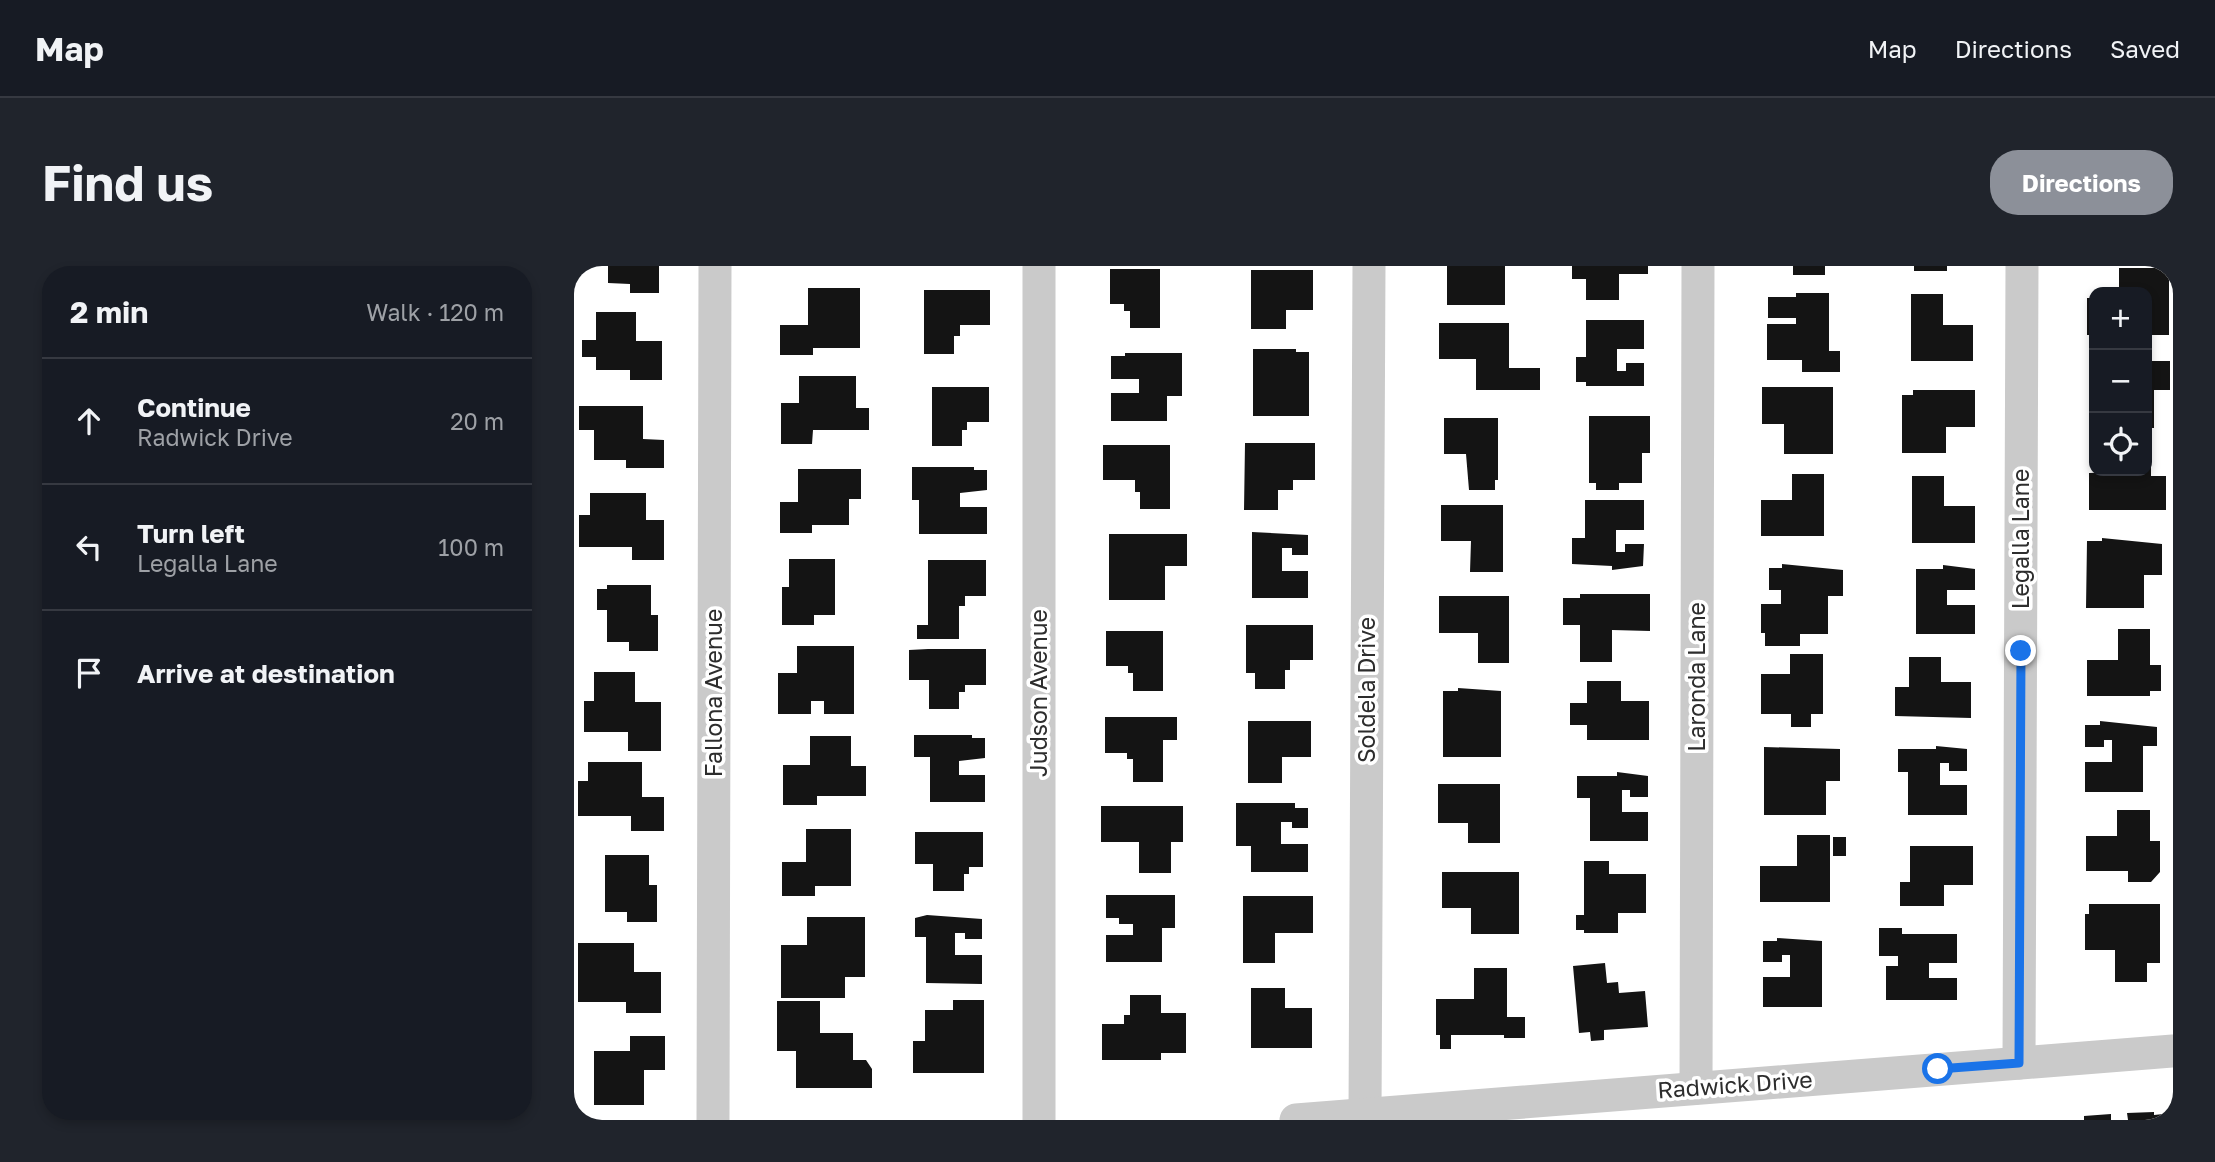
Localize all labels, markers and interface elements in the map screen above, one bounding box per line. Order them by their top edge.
text: Map [35,29,104,68]
text: Map [1868,34,1917,63]
text: Directions [1955,34,2072,63]
text: Saved [2110,34,2180,63]
button: Directions [1990,150,2173,215]
text: Find us [42,153,213,212]
map controls [2089,287,2152,476]
button: + [2089,287,2152,350]
text: 2 min [70,294,148,330]
text: Walk · 120 m [366,298,504,326]
button: − [2089,350,2152,413]
text: Continue [137,392,251,423]
icon: ahead [70,402,108,440]
text: 20 m [450,407,504,435]
button: locate [2089,413,2152,476]
text: Radwick Drive [137,423,293,451]
street label: Legalla Lane [2006,469,2034,609]
text: Turn left [137,518,245,549]
icon: left [70,528,108,566]
text: 100 m [438,533,504,561]
text: Legalla Lane [137,549,278,577]
street label: Laronda Lane [1682,602,1710,752]
street label: Fallona Avenue [699,609,727,777]
street label: Judson Avenue [1024,609,1052,777]
street label: Soldela Drive [1352,617,1380,763]
route end [2005,635,2036,666]
icon: arrive [70,654,108,692]
text: Arrive at destination [137,658,395,689]
route start [1922,1053,1953,1084]
street label: Radwick Drive [1656,1065,1814,1103]

